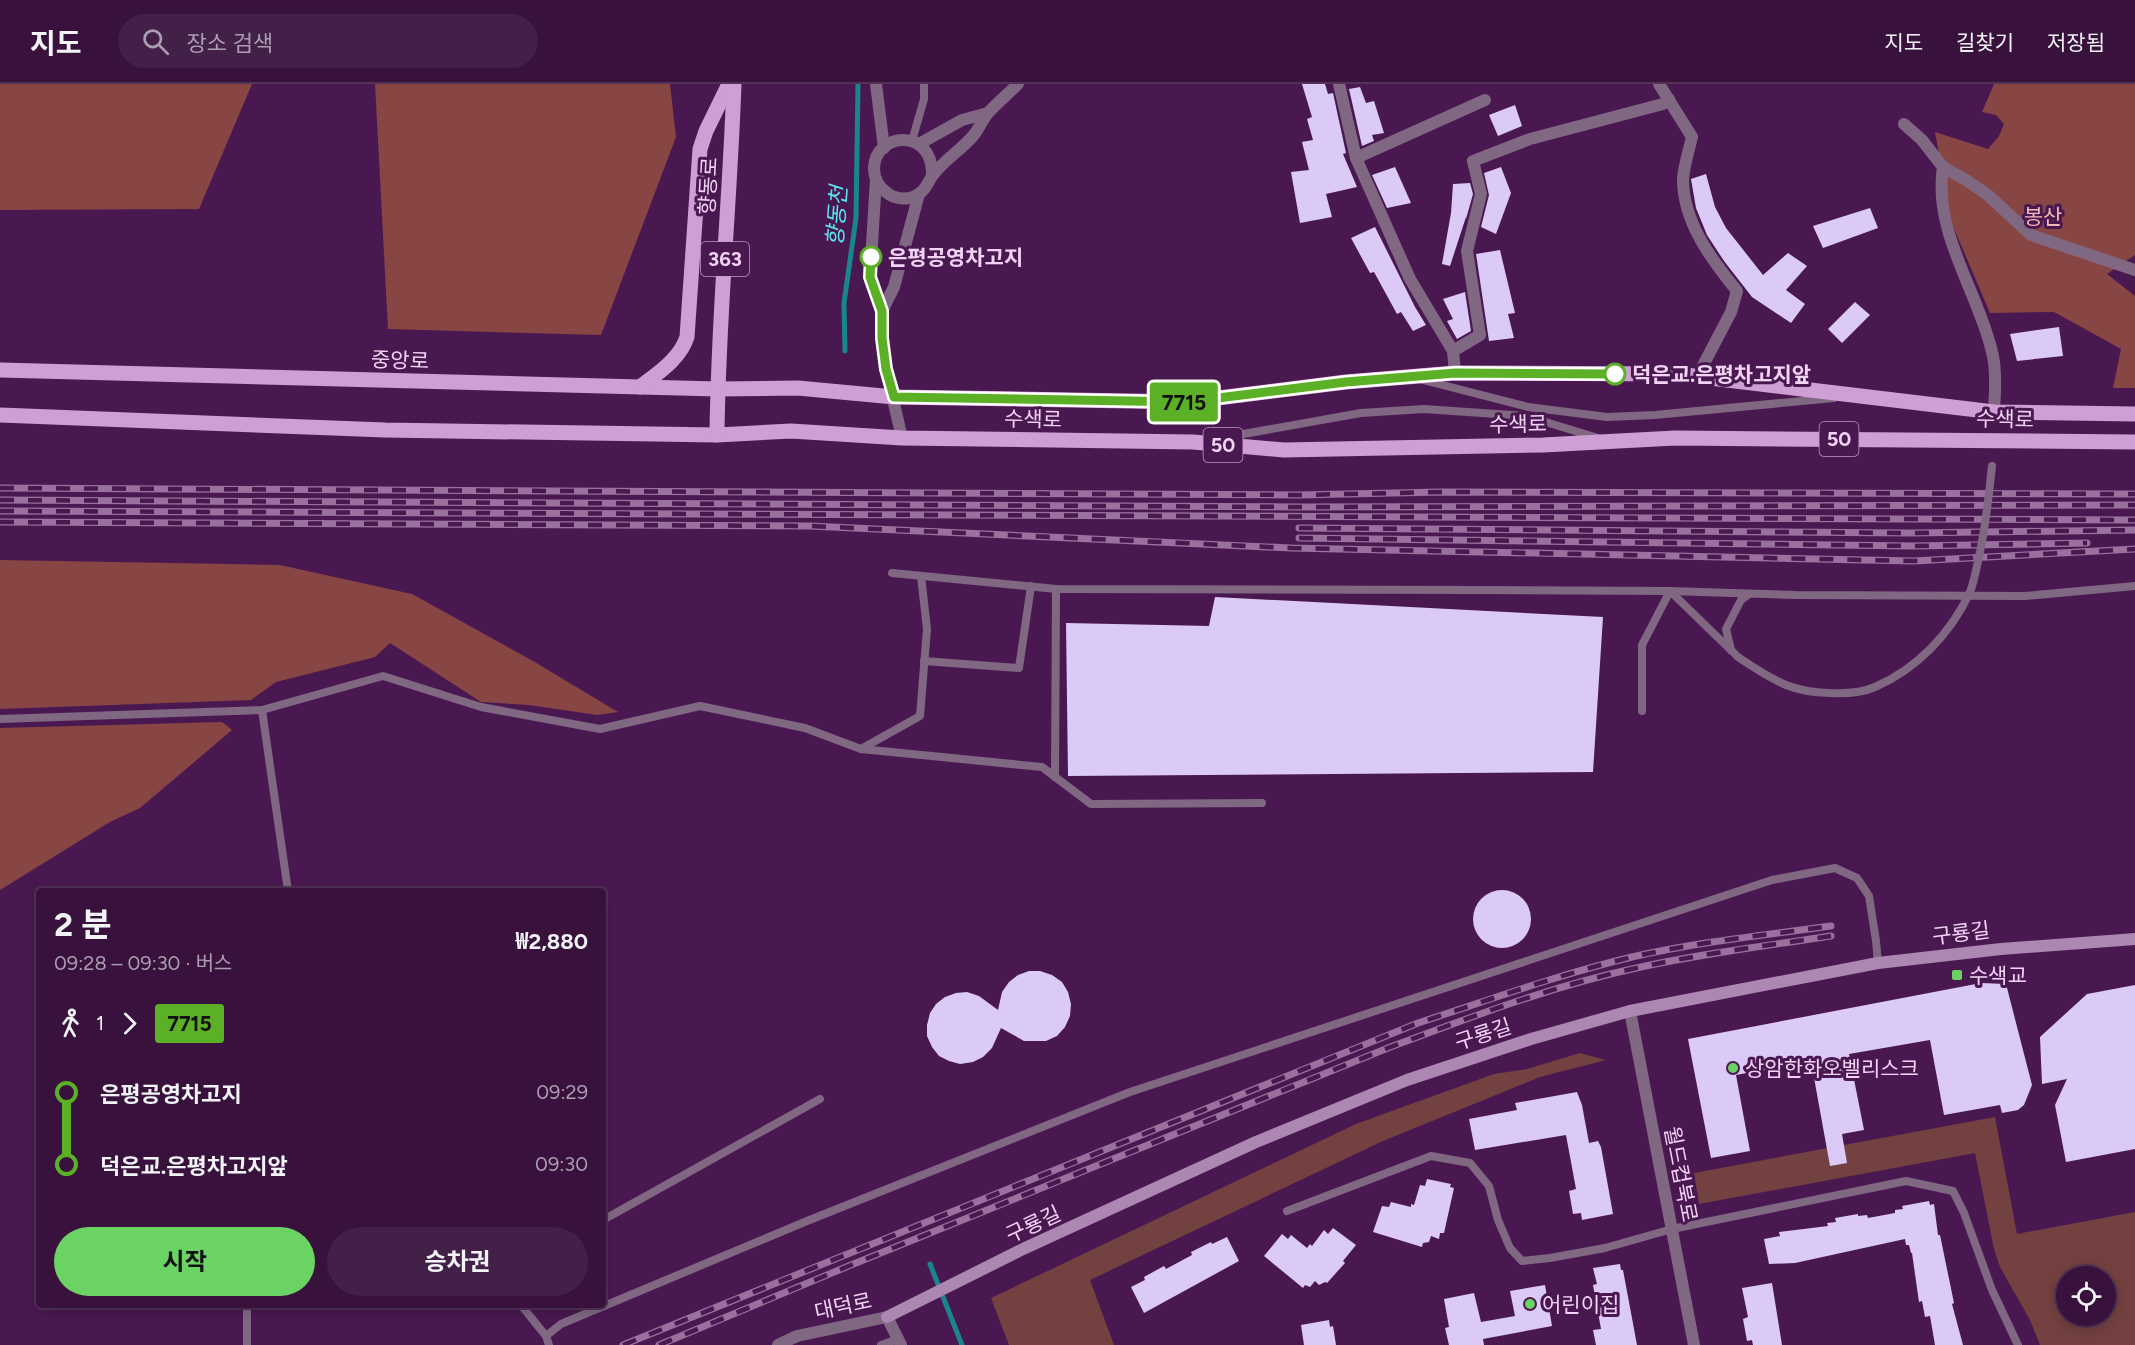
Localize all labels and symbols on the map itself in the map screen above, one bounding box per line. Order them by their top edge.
street label: 향동로 [694,156,722,216]
water label: 향동천 [821,182,853,247]
park label: 봉산 [2024,204,2062,229]
road number: 363 [701,242,749,276]
place label: 은평공영차고지 [888,245,1023,270]
marker: 은평공영차고지 [860,246,882,268]
street label: 중앙로 [371,346,429,374]
place label: 덕은교.은평차고지앞 [1632,362,1811,387]
marker: 덕은교.은평차고지앞 [1604,363,1626,385]
line badge: 7715 [1142,382,1226,422]
street label: 수색로 [1004,406,1062,432]
street label: 수색로 [1976,406,2034,432]
street label: 수색로 [1489,411,1547,437]
road number: 50 [1820,422,1858,456]
road number: 50 [1204,428,1242,462]
street label: 구룡길 [1931,917,1991,949]
place label: 수색교 [1969,963,2027,988]
marker: 수색교 [1950,968,1964,982]
street label: 구룡길 [1452,1013,1514,1055]
place label: 상암한화오벨리스크 [1745,1056,1919,1081]
marker: 상암한화오벨리스크 [1726,1061,1740,1075]
street label: 월드컵북로 [1660,1124,1702,1224]
street label: 구룡길 [1001,1200,1065,1248]
street label: 대덕로 [812,1288,874,1324]
place label: 어린이집 [1542,1292,1619,1317]
marker: 어린이집 [1523,1297,1537,1311]

